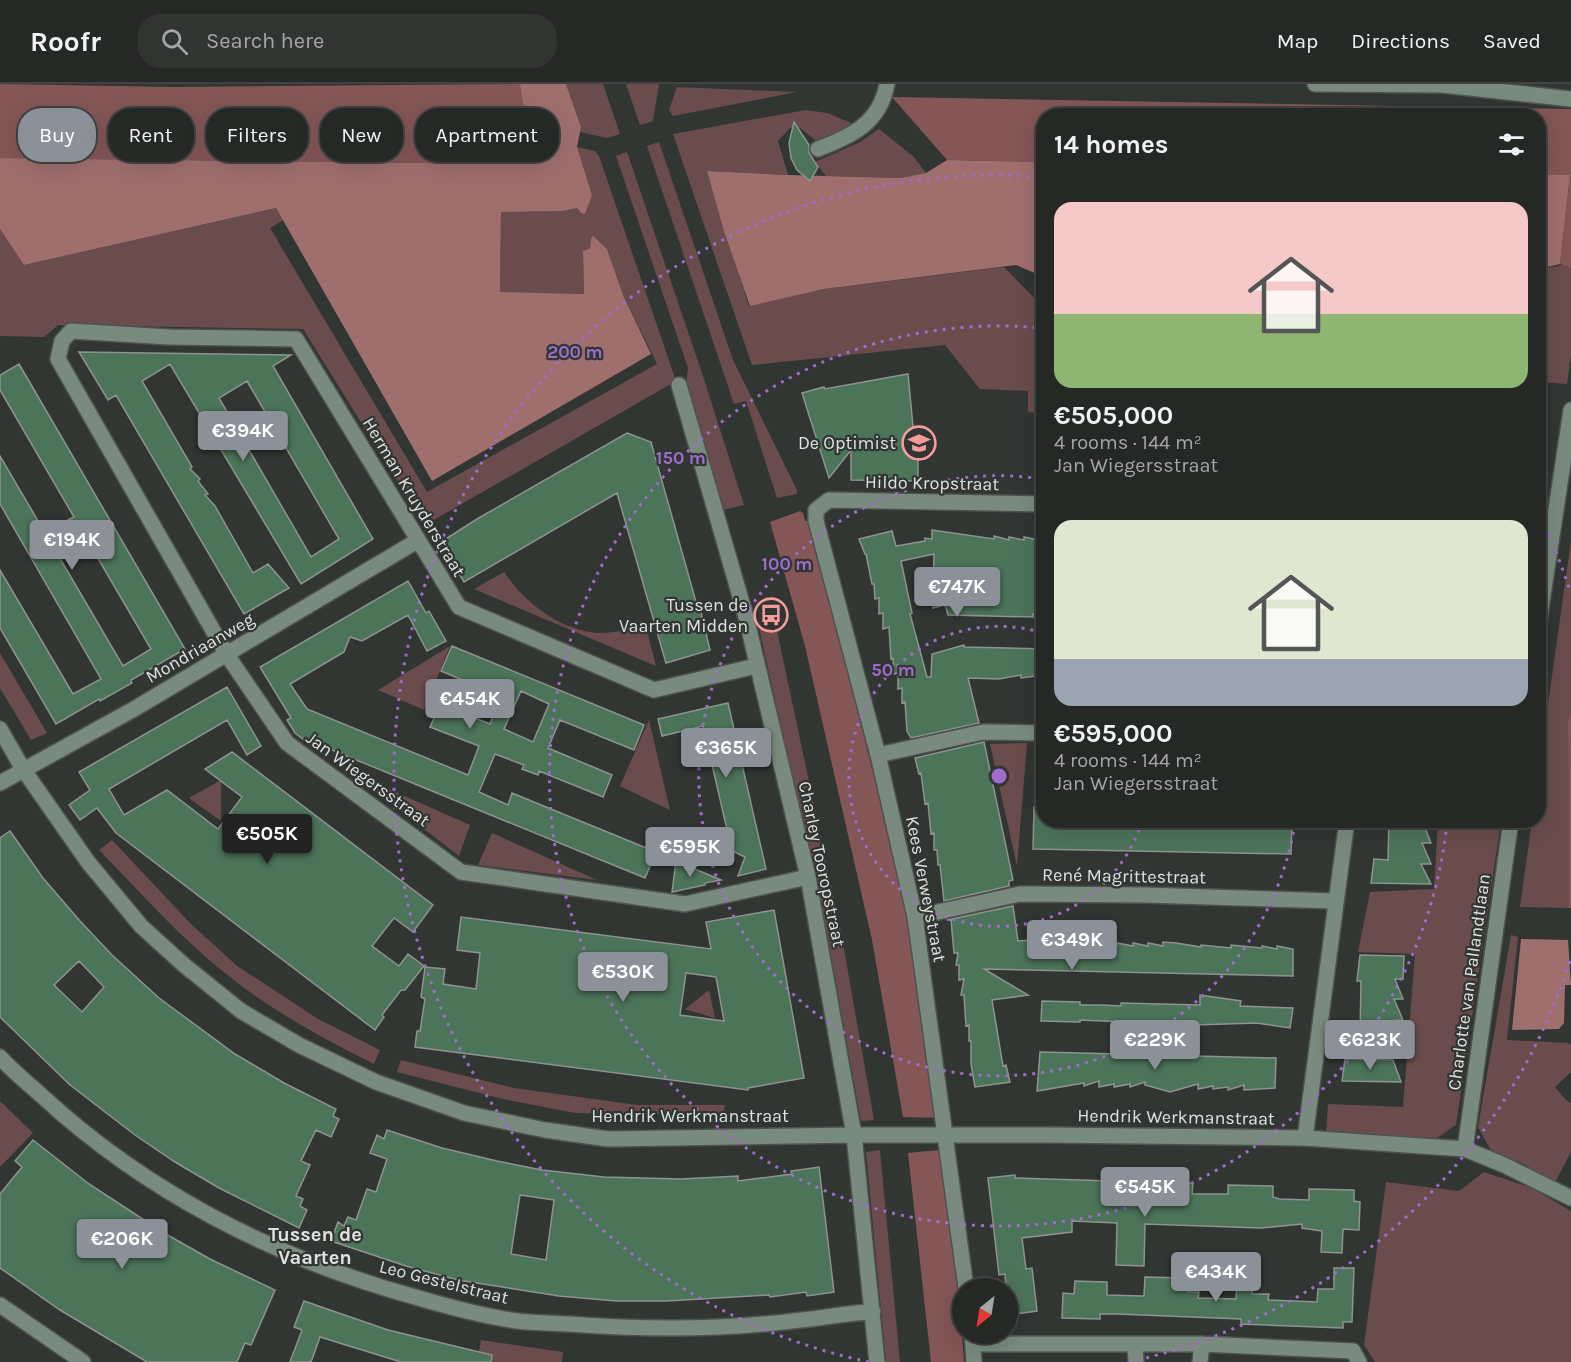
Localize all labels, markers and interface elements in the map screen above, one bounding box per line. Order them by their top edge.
search box [137,14,557,68]
text: Roofr [30,25,101,58]
icon: search [158,25,191,58]
text: Search here [206,28,324,54]
text: Map [1277,29,1318,53]
text: Directions [1351,29,1450,53]
text: Saved [1483,29,1541,53]
chip: Buy [18,108,96,162]
chip: Rent [108,108,194,162]
chip: Filters [206,108,308,162]
chip: New [320,108,403,162]
chip: Apartment [415,108,559,162]
icon: filters [1495,128,1528,161]
text: 14 homes [1054,129,1168,160]
icon: home [1237,241,1345,349]
text: 200 m [547,341,603,363]
text: €505,000 [1054,400,1173,431]
pin: €394K [201,411,285,462]
street label: Herman Kruyderstraat [358,413,470,581]
text: €394K [212,419,274,442]
school or university icon: De Optimist [901,425,937,461]
text: 4 rooms · 144 m² [1054,431,1202,454]
place label: De Optimist [798,432,896,454]
text: 150 m [656,447,706,469]
text: Jan Wiegersstraat [1054,454,1218,477]
street label: Hildo Kropstraat [865,471,1000,495]
pin: €194K [30,520,114,571]
text: €194K [44,528,100,551]
text: 100 m [762,553,812,575]
icon: home [1237,559,1345,667]
pin: €747K [915,567,999,618]
text: €747K [928,575,986,598]
place label: Tussen de Vaarten Midden [619,594,748,637]
bus stop icon: Tussen de Vaarten Midden [753,597,789,633]
street label: Mondriaanweg [142,608,258,688]
text: 50 m [871,659,915,681]
pin: €454K [428,679,512,730]
text: €454K [439,687,501,710]
text: €595,000 [1054,718,1173,749]
street label: Jan Wiegersstraat [302,727,434,831]
pin: €365K [684,728,768,779]
text: €365K [695,736,757,759]
text: 4 rooms · 144 m² [1054,749,1202,772]
centre of rings [989,766,1009,786]
text: Jan Wiegersstraat [1054,772,1218,795]
street label: Charley Tooropstraat [794,779,850,949]
pin: €505K [225,814,309,865]
street label: Kees Verweystraat [901,814,951,964]
text: €505K [236,822,298,845]
pin: €595K [648,827,732,878]
text: €595K [659,835,721,858]
street label: René Magrittestraat [1042,864,1206,888]
street label: Charlotte van Pallandtlaan [1443,872,1495,1092]
pin: €349K [1030,920,1114,971]
text: €349K [1041,928,1103,951]
pin: €530K [581,952,665,1003]
text: €530K [592,960,654,983]
pin: €229K [1113,1020,1197,1071]
pin: €623K [1328,1020,1412,1071]
text: €229K [1124,1028,1186,1051]
text: €623K [1339,1028,1401,1051]
street label: Hendrik Werkmanstraat [1077,1104,1275,1130]
street label: Hendrik Werkmanstraat [591,1105,789,1127]
pin: €545K [1103,1167,1187,1218]
text: €545K [1115,1175,1175,1198]
pin: €206K [80,1219,164,1270]
district label: Tussen de Vaarten [268,1223,362,1269]
text: €206K [91,1227,153,1250]
pin: €434K [1174,1252,1258,1303]
street label: Leo Gestelstraat [377,1255,511,1309]
text: €434K [1185,1260,1247,1283]
north arrow [952,1278,1018,1344]
map controls [952,1278,1018,1344]

